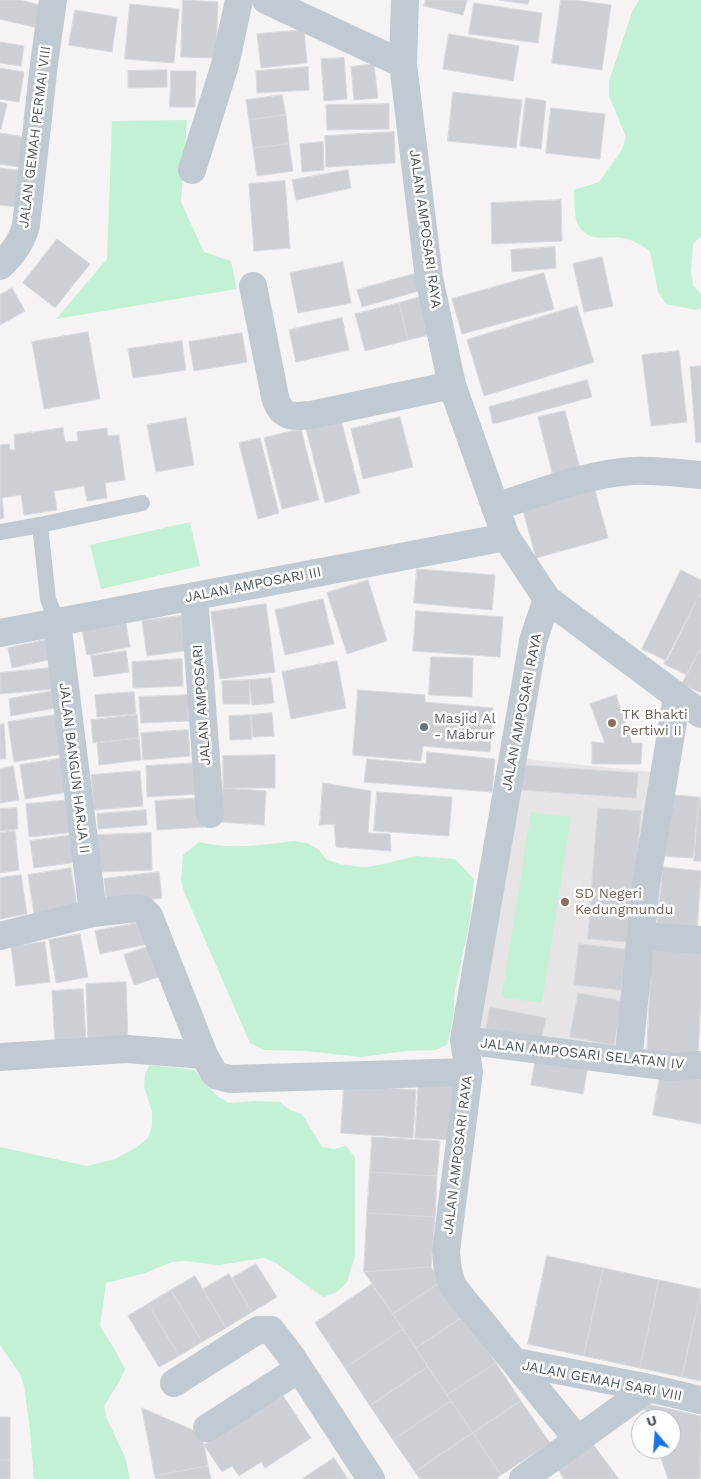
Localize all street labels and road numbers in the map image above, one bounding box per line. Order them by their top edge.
street label: JALAN GEMAH PERMAI VIII [15,45,55,229]
street label: JALAN AMPOSARI RAYA [406,149,444,309]
street label: JALAN AMPOSARI III [183,564,323,606]
street label: JALAN AMPOSARI RAYA [498,632,546,792]
street label: JALAN AMPOSARI [189,644,215,766]
street label: JALAN BANGUN HARJA II [55,682,93,854]
street label: JALAN AMPOSARI SELATAN IV [479,1035,685,1073]
street label: JALAN AMPOSARI RAYA [440,1075,476,1235]
street label: JALAN GEMAH SARI VIII [521,1357,683,1405]

